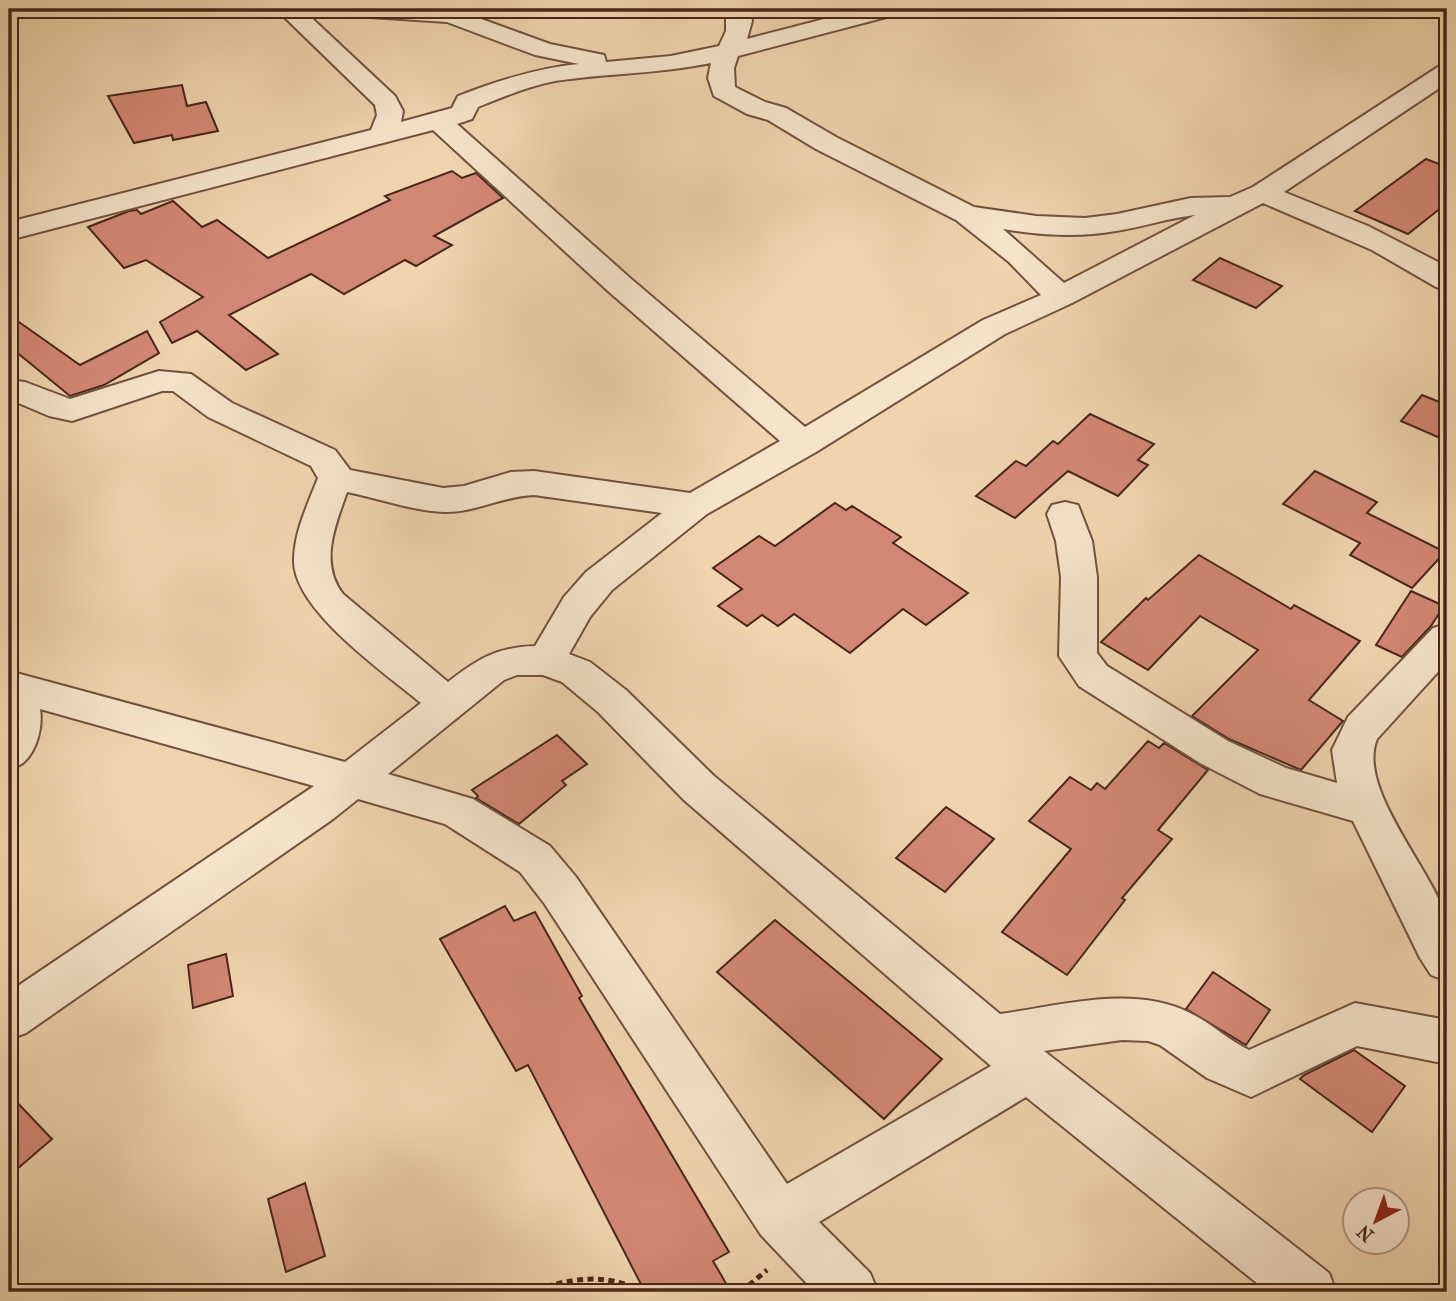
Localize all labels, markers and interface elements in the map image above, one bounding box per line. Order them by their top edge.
north arrow [1340,1186,1410,1256]
text: N [1352,1220,1378,1246]

